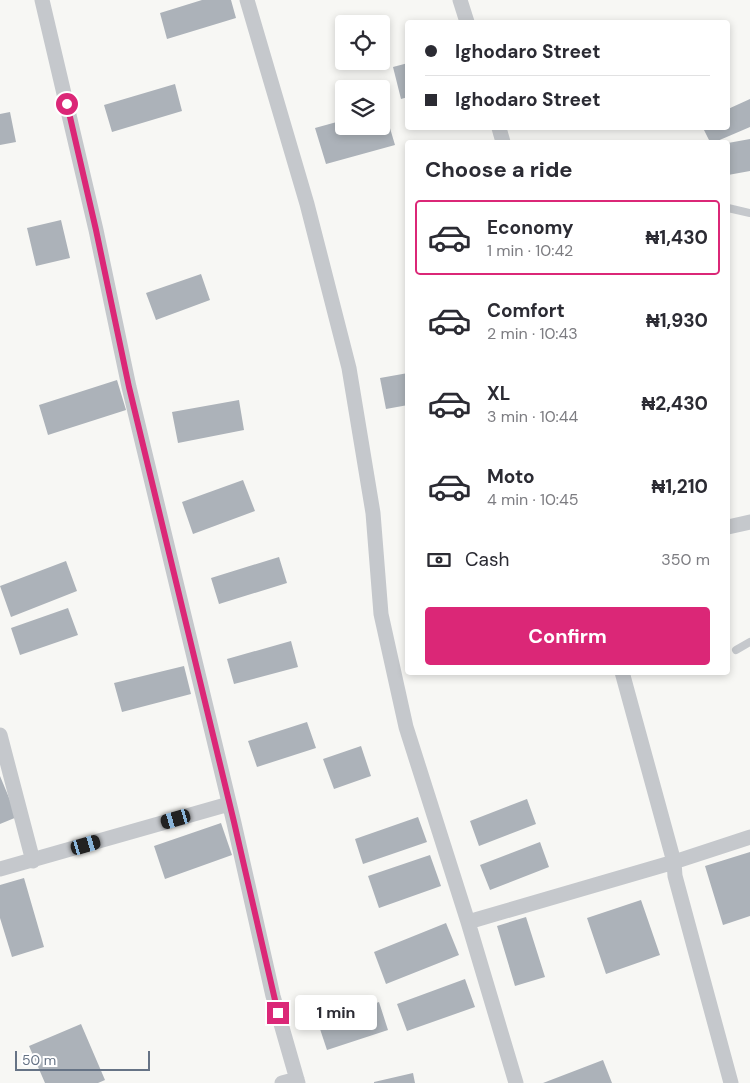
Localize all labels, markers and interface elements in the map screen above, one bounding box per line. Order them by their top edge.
map controls [335,15,390,135]
button: locate [335,15,390,70]
text: Ighodaro Street [455,39,600,64]
button: layers [335,80,390,135]
text: Ighodaro Street [455,87,600,112]
route start [56,93,78,115]
text: Choose a ride [425,155,573,184]
icon: car [427,215,472,260]
text: Economy [487,215,574,240]
text: ₦1,430 [646,225,708,250]
text: 1 min · 10:42 [487,240,573,261]
icon: car [427,298,472,343]
text: Comfort [487,298,565,323]
text: ₦1,930 [646,308,708,333]
text: 2 min · 10:43 [487,323,578,344]
icon: car [427,381,472,426]
text: XL [487,381,510,406]
text: ₦2,430 [641,391,708,416]
text: 3 min · 10:44 [487,406,578,427]
icon: car [427,464,472,509]
text: Moto [487,464,535,489]
text: ₦1,210 [651,474,708,499]
text: 4 min · 10:45 [487,489,579,510]
icon: cash [425,546,453,574]
text: Cash [465,547,509,572]
text: 350 m [661,549,710,570]
button: Confirm [425,607,710,665]
car [159,808,192,830]
car [69,834,102,856]
callout: 1 min [296,996,378,1030]
route end [267,1002,289,1024]
text: 1 min [317,1002,355,1023]
scale bar [15,1048,150,1071]
text: 50 m [22,1051,56,1069]

